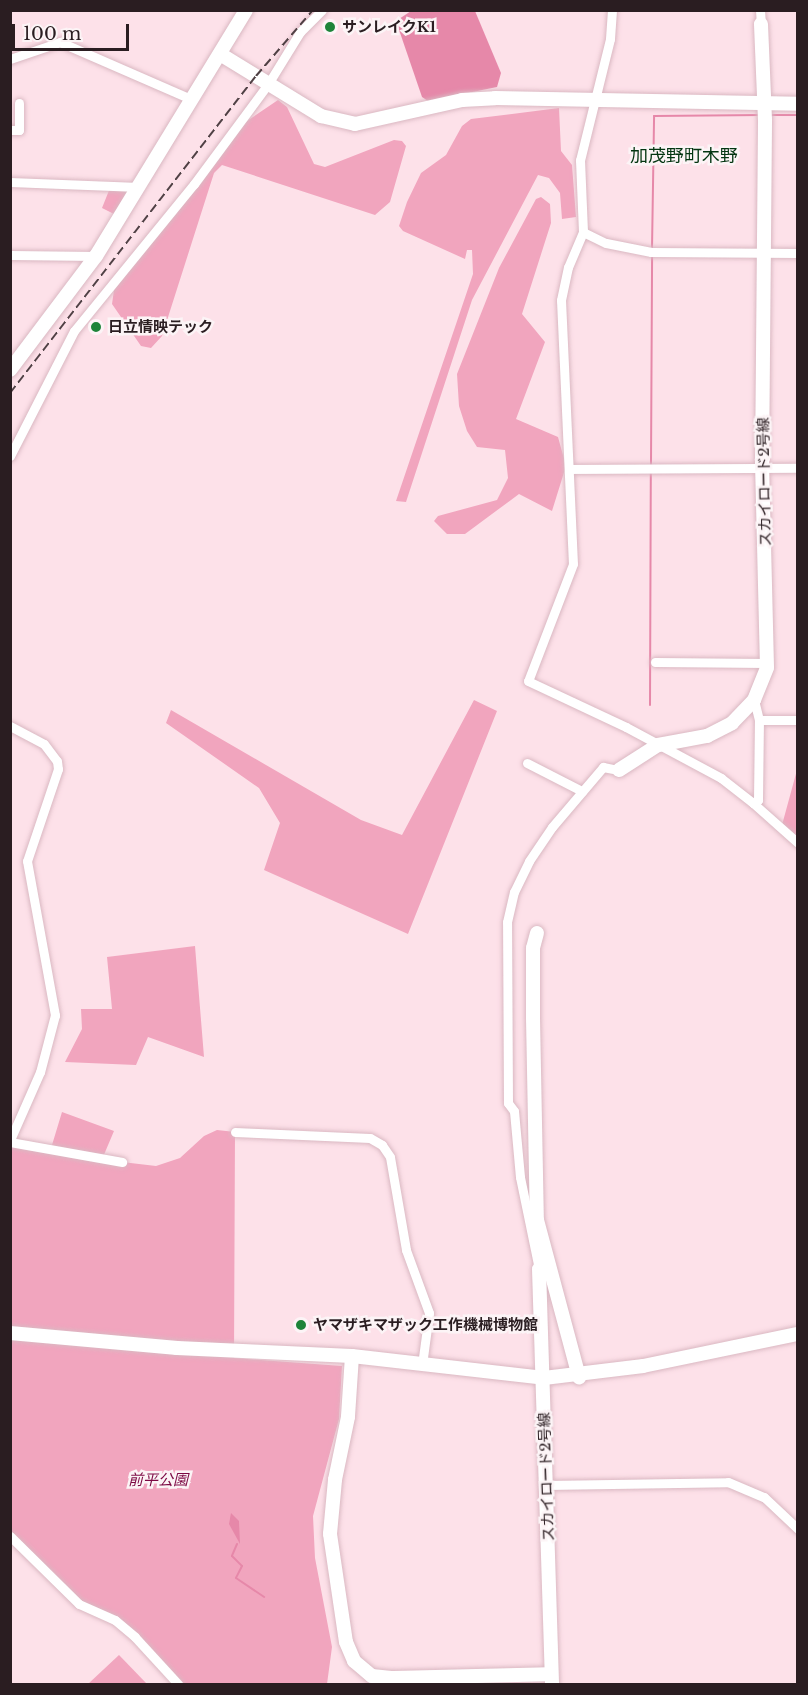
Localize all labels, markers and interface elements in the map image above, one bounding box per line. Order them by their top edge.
scale bar [15,12,132,50]
place label: サンレイクK1 [342,18,436,36]
marker: サンレイクK1 [323,20,337,34]
text: 100 m [23,23,81,45]
district label: 加茂野町木野 [630,145,738,167]
place label: 日立情映テック [108,318,213,336]
marker: 日立情映テック [89,320,103,334]
street label: スカイロード2号線 [754,417,774,547]
place label: ヤマザキマザック工作機械博物館 [313,1316,538,1334]
marker: ヤマザキマザック工作機械博物館 [294,1318,308,1332]
street label: スカイロード2号線 [535,1412,557,1542]
park label: 前平公園 [128,1471,188,1489]

